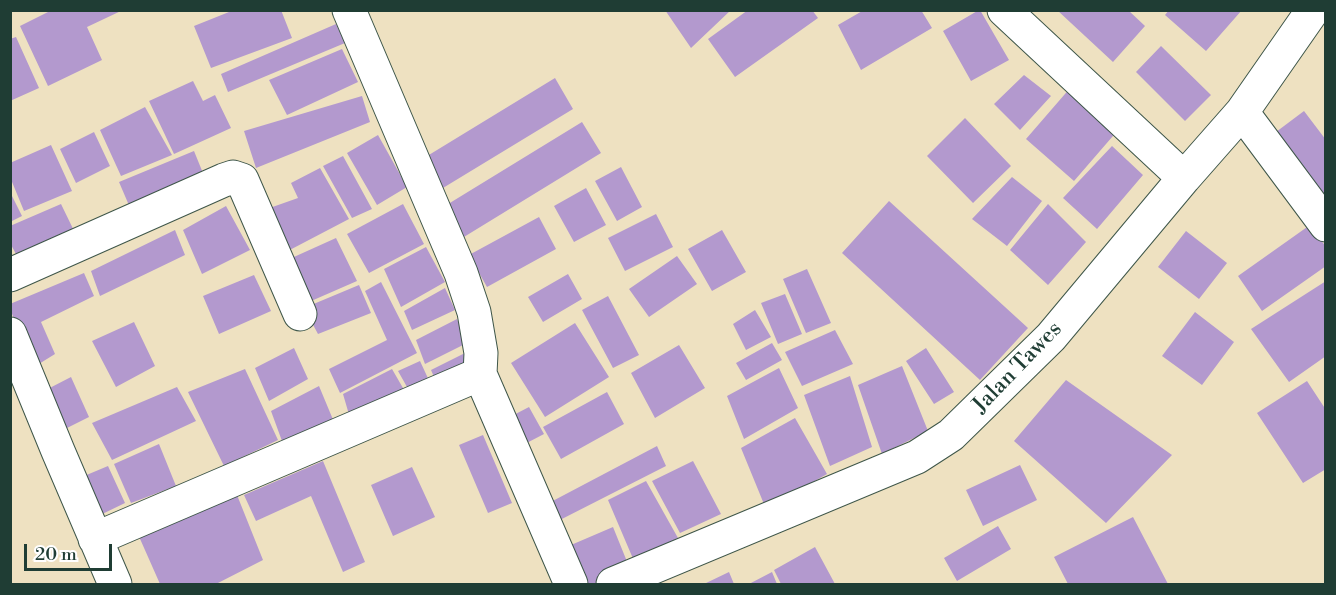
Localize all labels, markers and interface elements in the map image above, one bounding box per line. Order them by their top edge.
street label: Jalan Tawes [968,317,1068,419]
scale bar [27,532,116,570]
text: 20 m [35,543,77,566]

